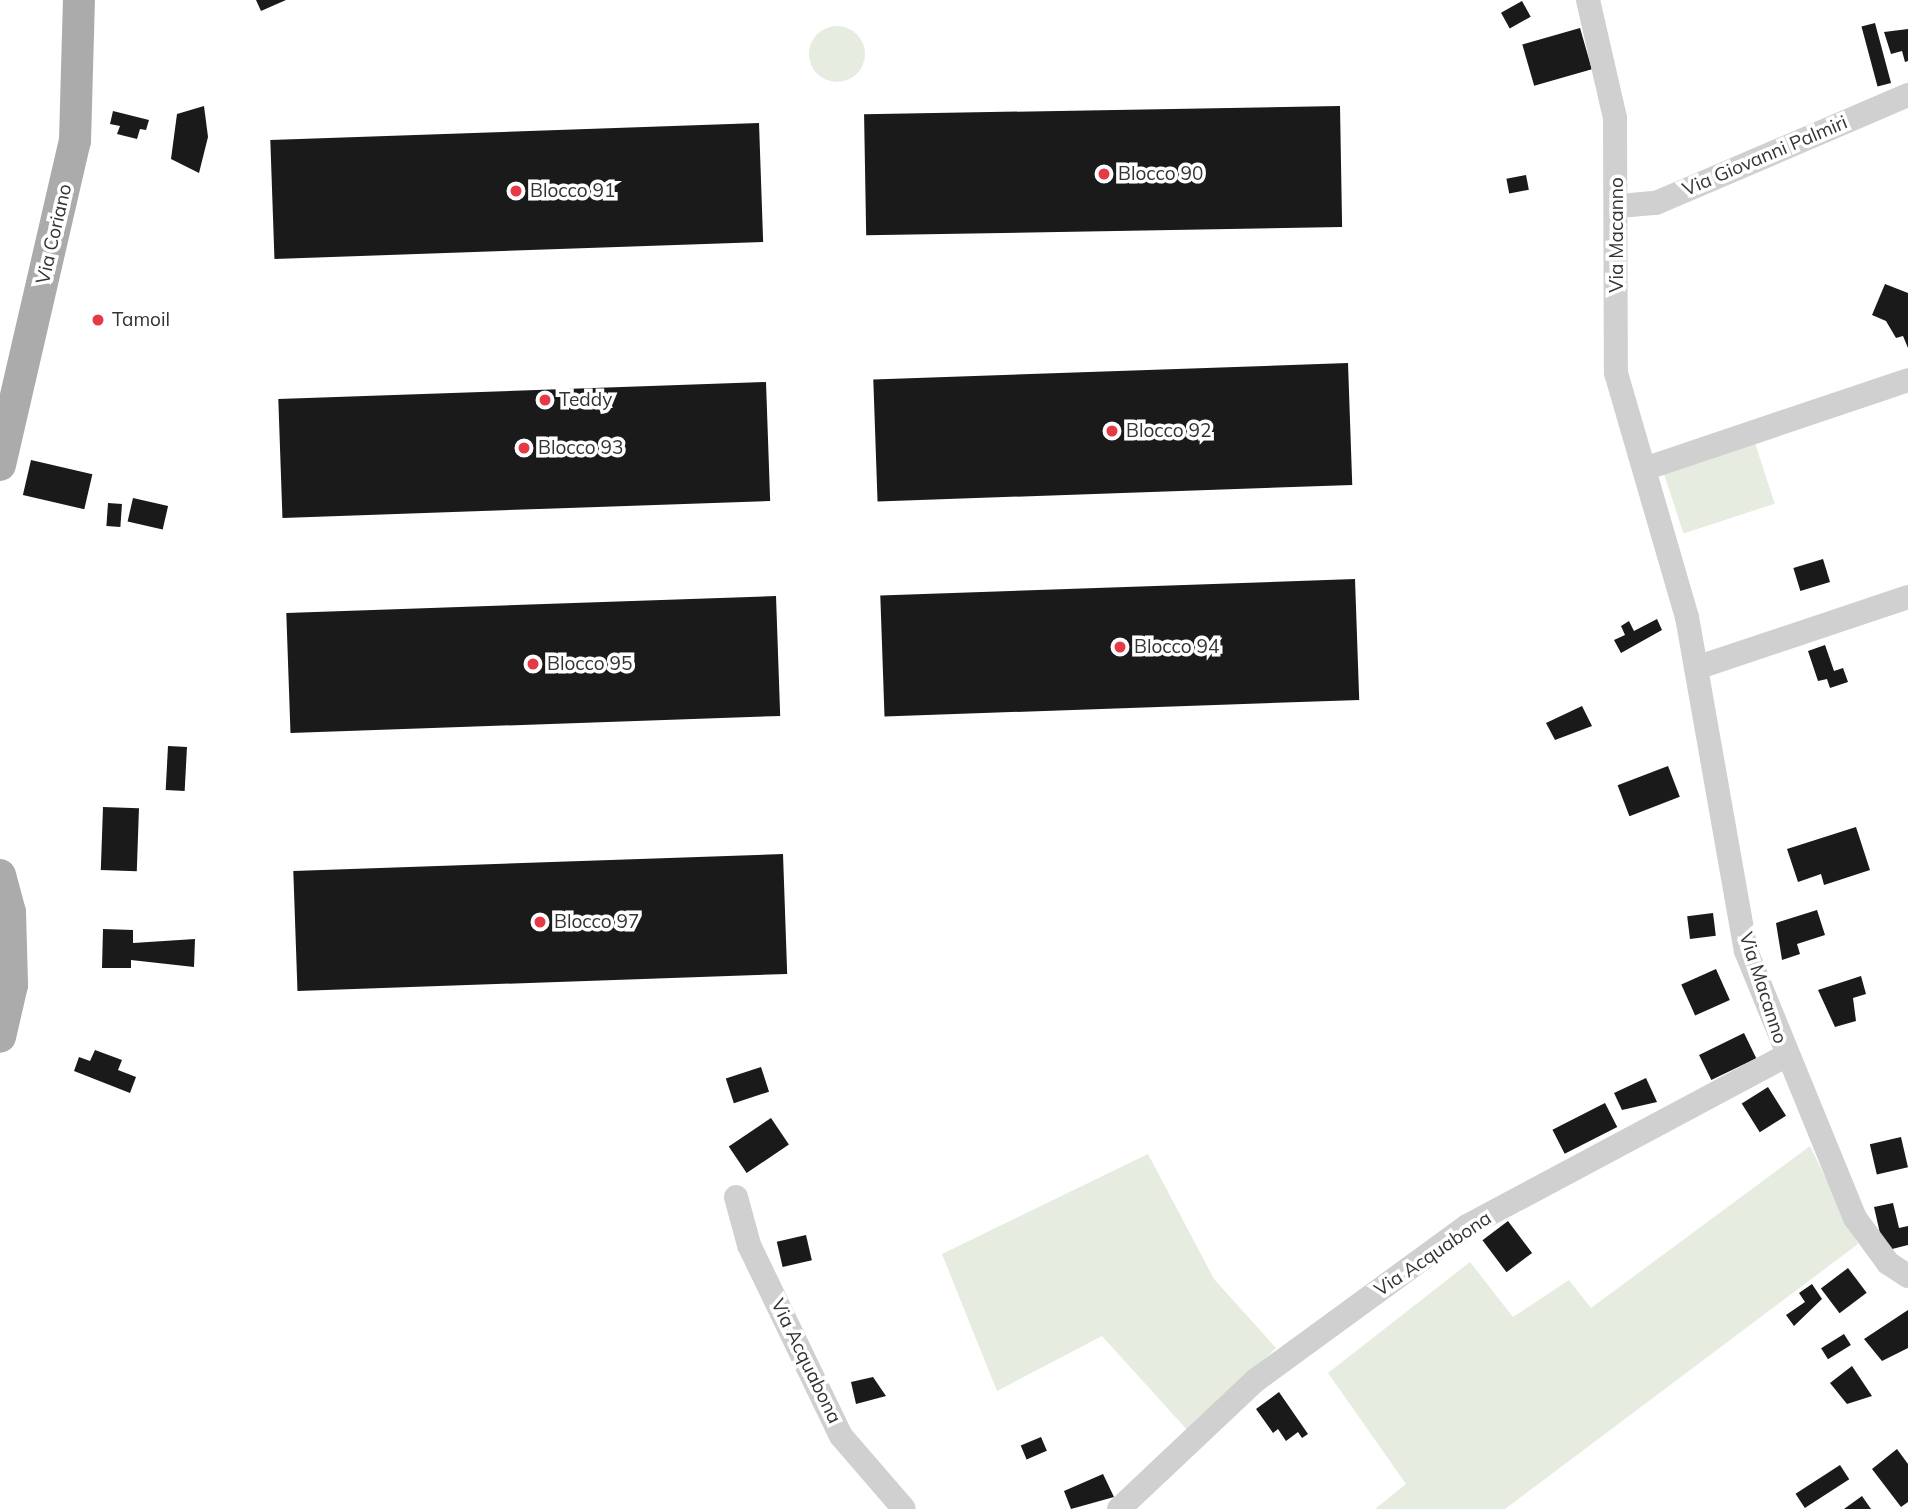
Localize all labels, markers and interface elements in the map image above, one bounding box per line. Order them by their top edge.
street label: Via Giovanni Palmiri [1679,111,1851,201]
place label: Blocco 90 [1118,163,1203,185]
marker: Blocco 90 [1096,166,1112,182]
street label: Via Macanno [1606,177,1628,293]
place label: Blocco 91 [530,180,615,202]
street label: Via Coriano [31,182,77,286]
marker: Blocco 91 [508,183,524,199]
place label: Tamoil [112,309,170,331]
marker: Tamoil [90,312,106,328]
place label: Teddy [559,389,612,411]
marker: Teddy [537,392,553,408]
place label: Blocco 92 [1126,420,1211,442]
marker: Blocco 92 [1104,423,1120,439]
place label: Blocco 93 [538,437,623,459]
marker: Blocco 93 [516,440,532,456]
place label: Blocco 94 [1134,636,1219,658]
marker: Blocco 94 [1112,639,1128,655]
place label: Blocco 95 [547,653,632,675]
marker: Blocco 95 [525,656,541,672]
place label: Blocco 97 [554,911,639,933]
marker: Blocco 97 [532,914,548,930]
street label: Via Macanno [1734,929,1792,1047]
street label: Via Acquabona [1370,1207,1496,1301]
street label: Via Acquabona [766,1295,846,1427]

